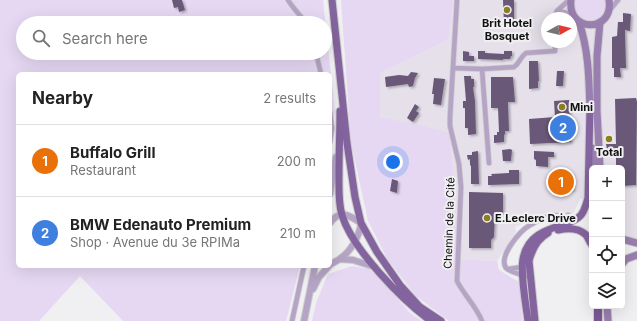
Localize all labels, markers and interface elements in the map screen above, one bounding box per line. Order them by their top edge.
marker: Brit Hotel Bosquet [502,5,512,15]
north arrow [541,12,577,48]
search box [16,16,332,60]
place label: Brit Hotel Bosquet [482,16,532,43]
icon: search [30,27,52,49]
text: Search here [62,29,148,48]
text: Nearby [32,88,93,108]
text: 2 results [263,90,316,106]
place label: Mini [570,100,593,114]
marker: Mini [557,102,567,112]
pin: 2 [550,113,576,143]
marker: Total [604,134,614,144]
text: Buffalo Grill [70,143,155,162]
place label: Total [596,145,622,159]
your location [383,152,403,172]
text: 1 [42,153,48,169]
text: 200 m [277,153,316,169]
text: Restaurant [70,162,136,178]
map controls [589,165,625,309]
button: + [589,165,625,201]
pin: 1 [548,167,574,197]
street label: Chemin de la Cité [440,177,458,269]
button: − [589,201,625,237]
place label: E.Leclerc Drive [495,211,576,225]
marker: E.Leclerc Drive [482,213,492,223]
text: BMW Edenauto Premium [70,215,251,234]
text: 2 [41,225,49,241]
text: 210 m [280,225,316,241]
text: Shop · Avenue du 3e RPIMa [70,234,240,250]
button: locate [589,237,625,273]
button: layers [589,273,625,309]

